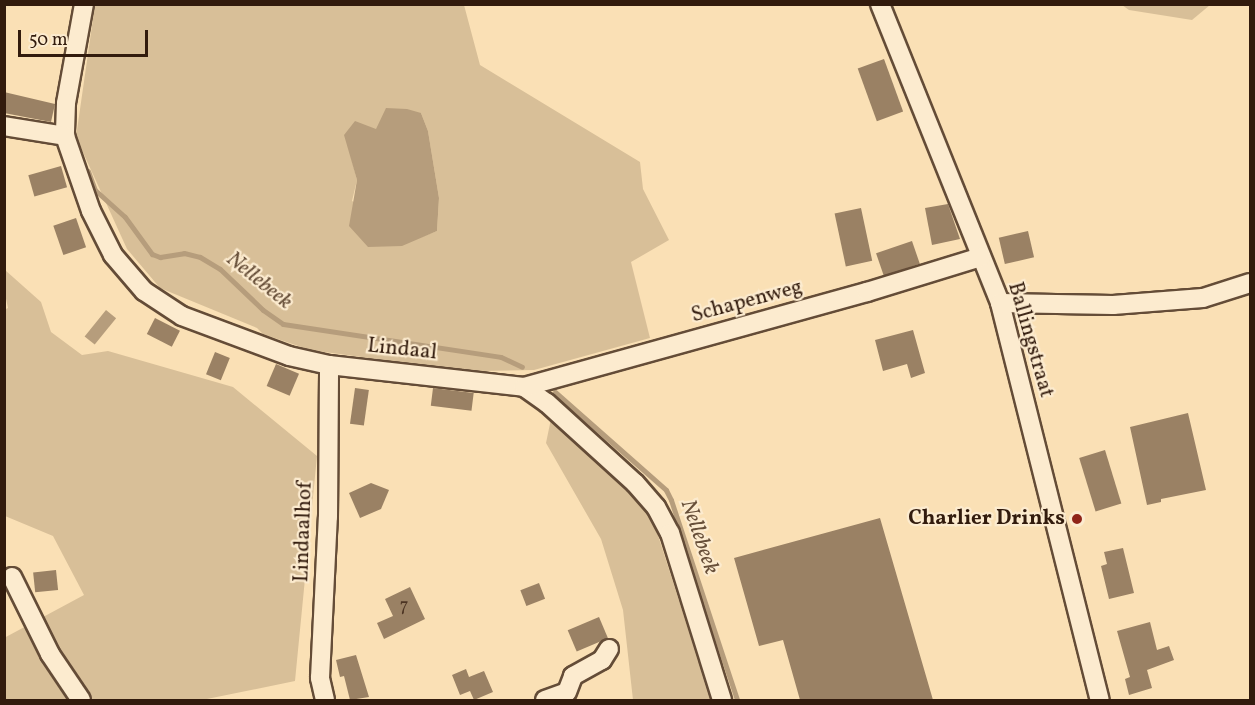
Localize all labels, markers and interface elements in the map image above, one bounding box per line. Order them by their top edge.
scale bar [21,18,152,56]
text: 50 m [29,28,68,53]
water label: Nellebeek [221,246,297,316]
street label: Schapenweg [689,275,805,329]
street label: Ballingstraat [1002,279,1058,401]
street label: Lindaal [366,334,438,366]
street label: Lindaalhof [290,481,318,583]
water label: Nellebeek [674,496,724,578]
place label: Charlier Drinks [908,506,1065,532]
marker: Charlier Drinks [1070,512,1084,526]
house number: 7 [400,596,408,618]

